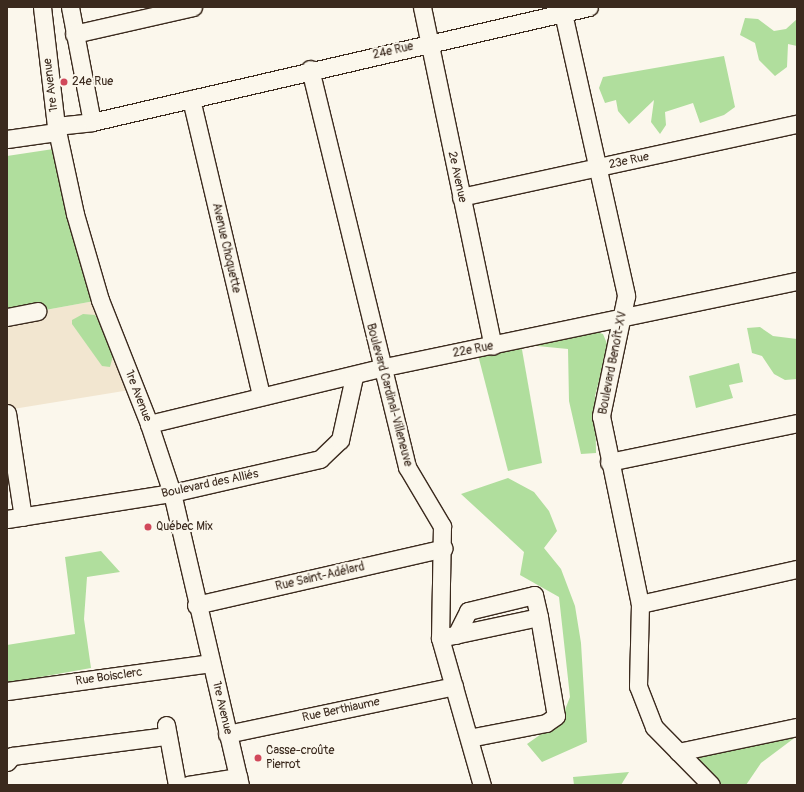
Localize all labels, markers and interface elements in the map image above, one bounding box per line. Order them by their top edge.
street label: 24e Rue [371,39,415,63]
street label: 1re Avenue [41,57,61,113]
place label: 24e Rue [72,75,113,89]
marker: 24e Rue [59,77,69,87]
street label: 2e Avenue [445,150,469,204]
street label: 23e Rue [608,150,650,172]
street label: Avenue Choquette [209,201,243,295]
street label: Boulevard Benoît-XV [596,310,630,416]
street label: Boulevard Cardinal-Villeneuve [363,322,415,468]
street label: 22e Rue [452,339,494,361]
street label: 1re Avenue [122,368,154,424]
street label: Boulevard des Alliés [160,467,260,501]
place label: Québec Mix [156,520,213,534]
marker: Québec Mix [143,522,153,532]
street label: Rue Saint-Adélard [274,560,366,594]
street label: Rue Boisclerc [75,665,143,689]
street label: 1re Avenue [209,680,235,736]
street label: Rue Berthiaume [301,695,381,725]
place label: Casse-croûte Pierrot [266,744,334,772]
marker: Casse-croûte Pierrot [253,753,263,763]

